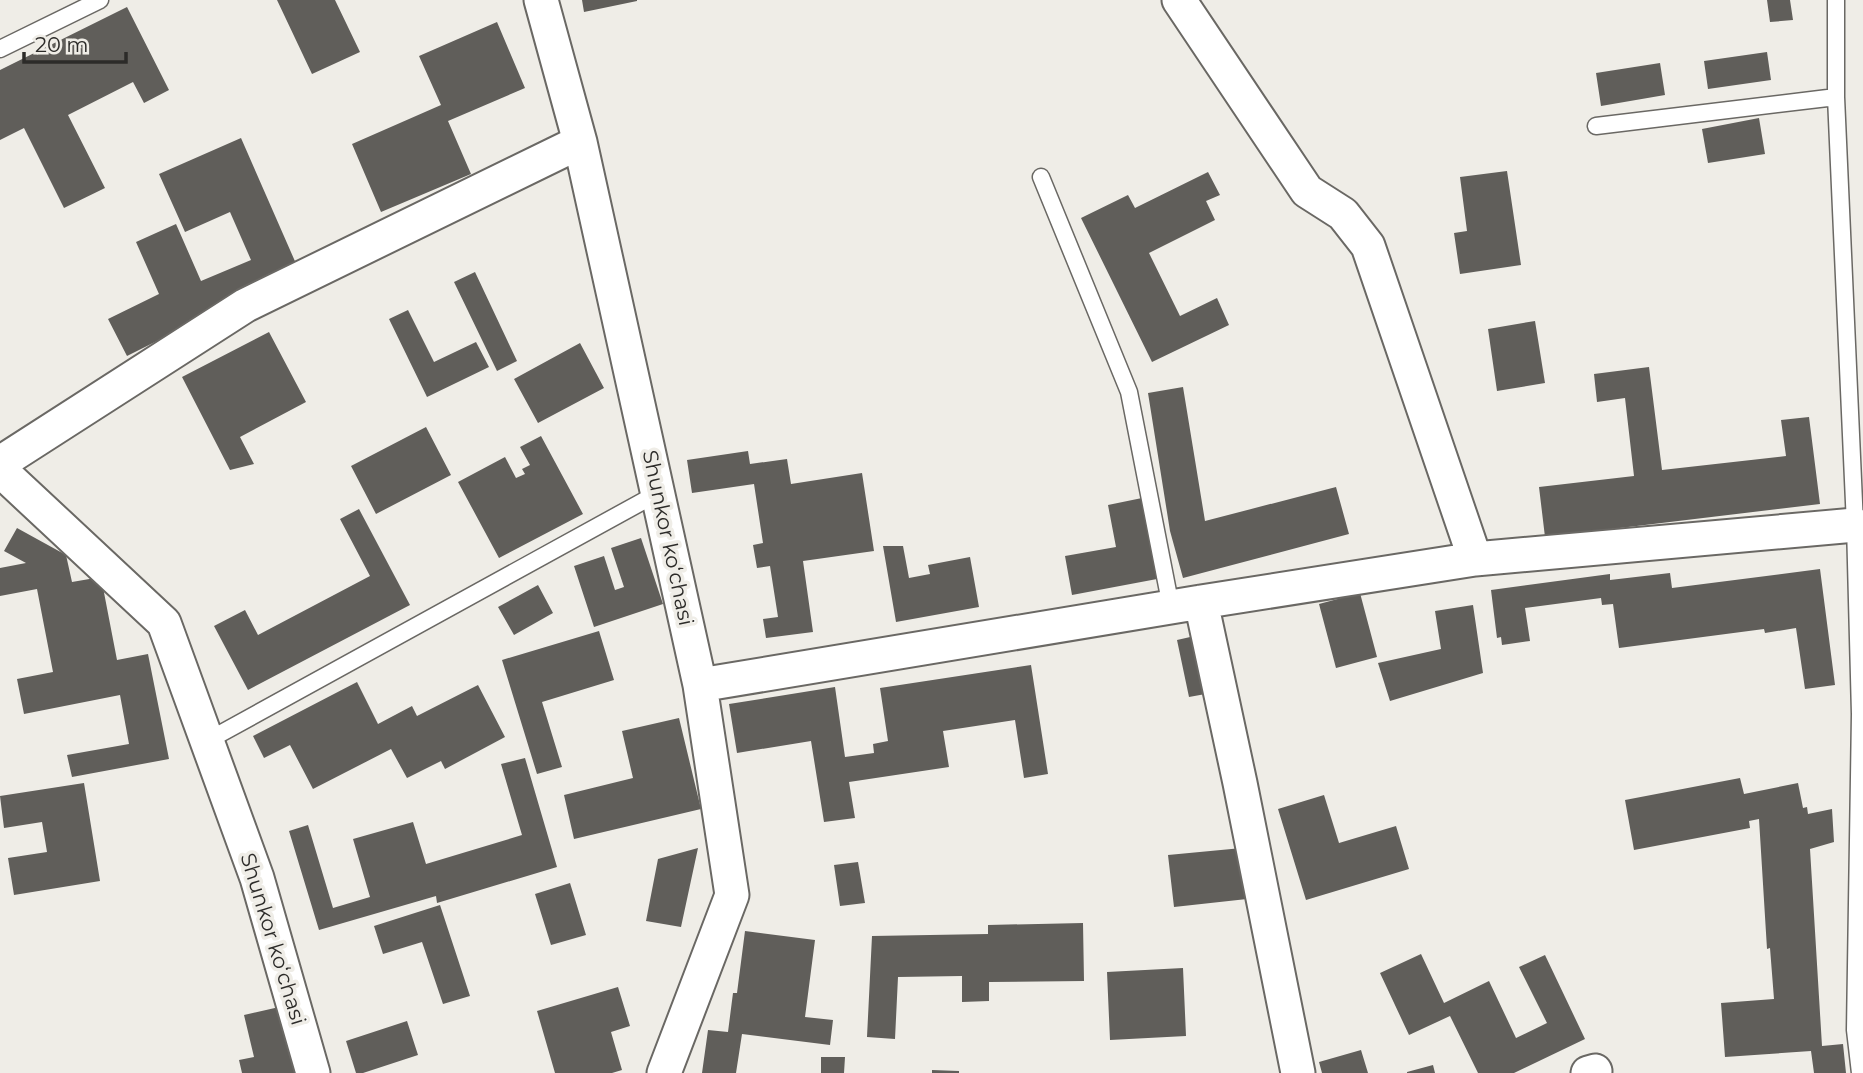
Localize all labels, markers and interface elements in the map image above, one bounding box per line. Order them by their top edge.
scale bar [24,21,126,65]
text: 20 m [35,32,89,57]
street label: Shunkor koʻchasi [638,448,699,628]
street label: Shunkor koʻchasi [235,850,312,1028]

